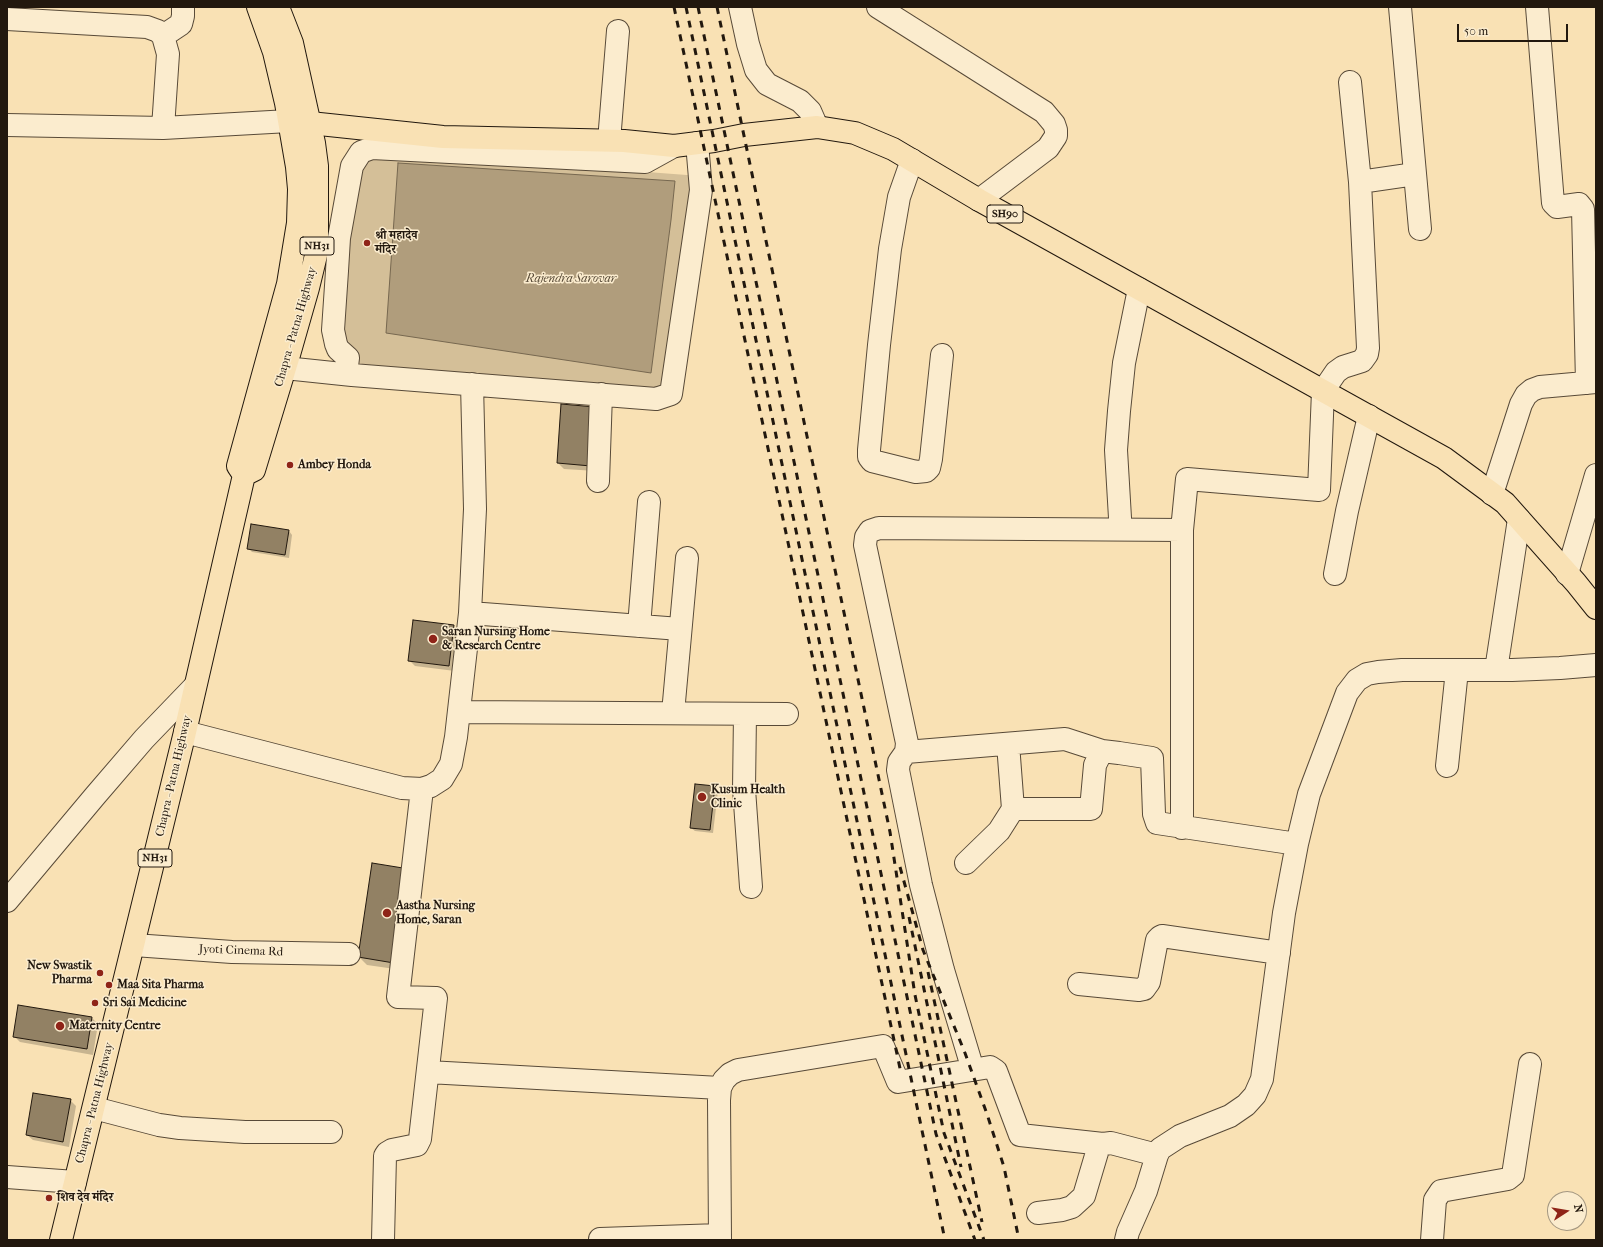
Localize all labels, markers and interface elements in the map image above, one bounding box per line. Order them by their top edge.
scale bar [1459,16,1570,42]
text: 50 m [1464,24,1488,38]
road number: SH90 [987,205,1023,223]
place label: श्री महादेव मंदिर [375,229,418,257]
road number: NH31 [300,237,334,255]
marker: श्री महादेव मंदिर [362,238,372,248]
street label: Chapra - Patna Highway [272,265,320,389]
park label: Rajendra Sarovar [526,272,616,286]
place label: Ambey Honda [298,458,371,472]
marker: Ambey Honda [285,460,295,470]
place label: Saran Nursing Home & Research Centre [442,625,550,653]
marker: Saran Nursing Home & Research Centre [427,633,439,645]
street label: Chapra - Patna Highway [153,714,195,838]
place label: Kusum Health Clinic [711,783,785,811]
marker: Kusum Health Clinic [696,791,708,803]
road number: NH31 [138,849,172,867]
place label: Aastha Nursing Home, Saran [396,899,475,927]
marker: Aastha Nursing Home, Saran [381,907,393,919]
street label: Jyoti Cinema Rd [199,942,283,960]
place label: New Swastik Pharma [27,959,92,987]
marker: New Swastik Pharma [95,968,105,978]
place label: Maa Sita Pharma [117,978,204,992]
marker: Maa Sita Pharma [104,980,114,990]
place label: Sri Sai Medicine [103,996,187,1010]
marker: Sri Sai Medicine [90,998,100,1008]
place label: Maternity Centre [69,1019,161,1033]
marker: Maternity Centre [54,1020,66,1032]
street label: Chapra - Patna Highway [73,1041,117,1165]
place label: शिव देव मंदिर [57,1191,113,1205]
north arrow [1547,1191,1587,1231]
marker: शिव देव मंदिर [44,1193,54,1203]
text: N [1571,1203,1585,1214]

